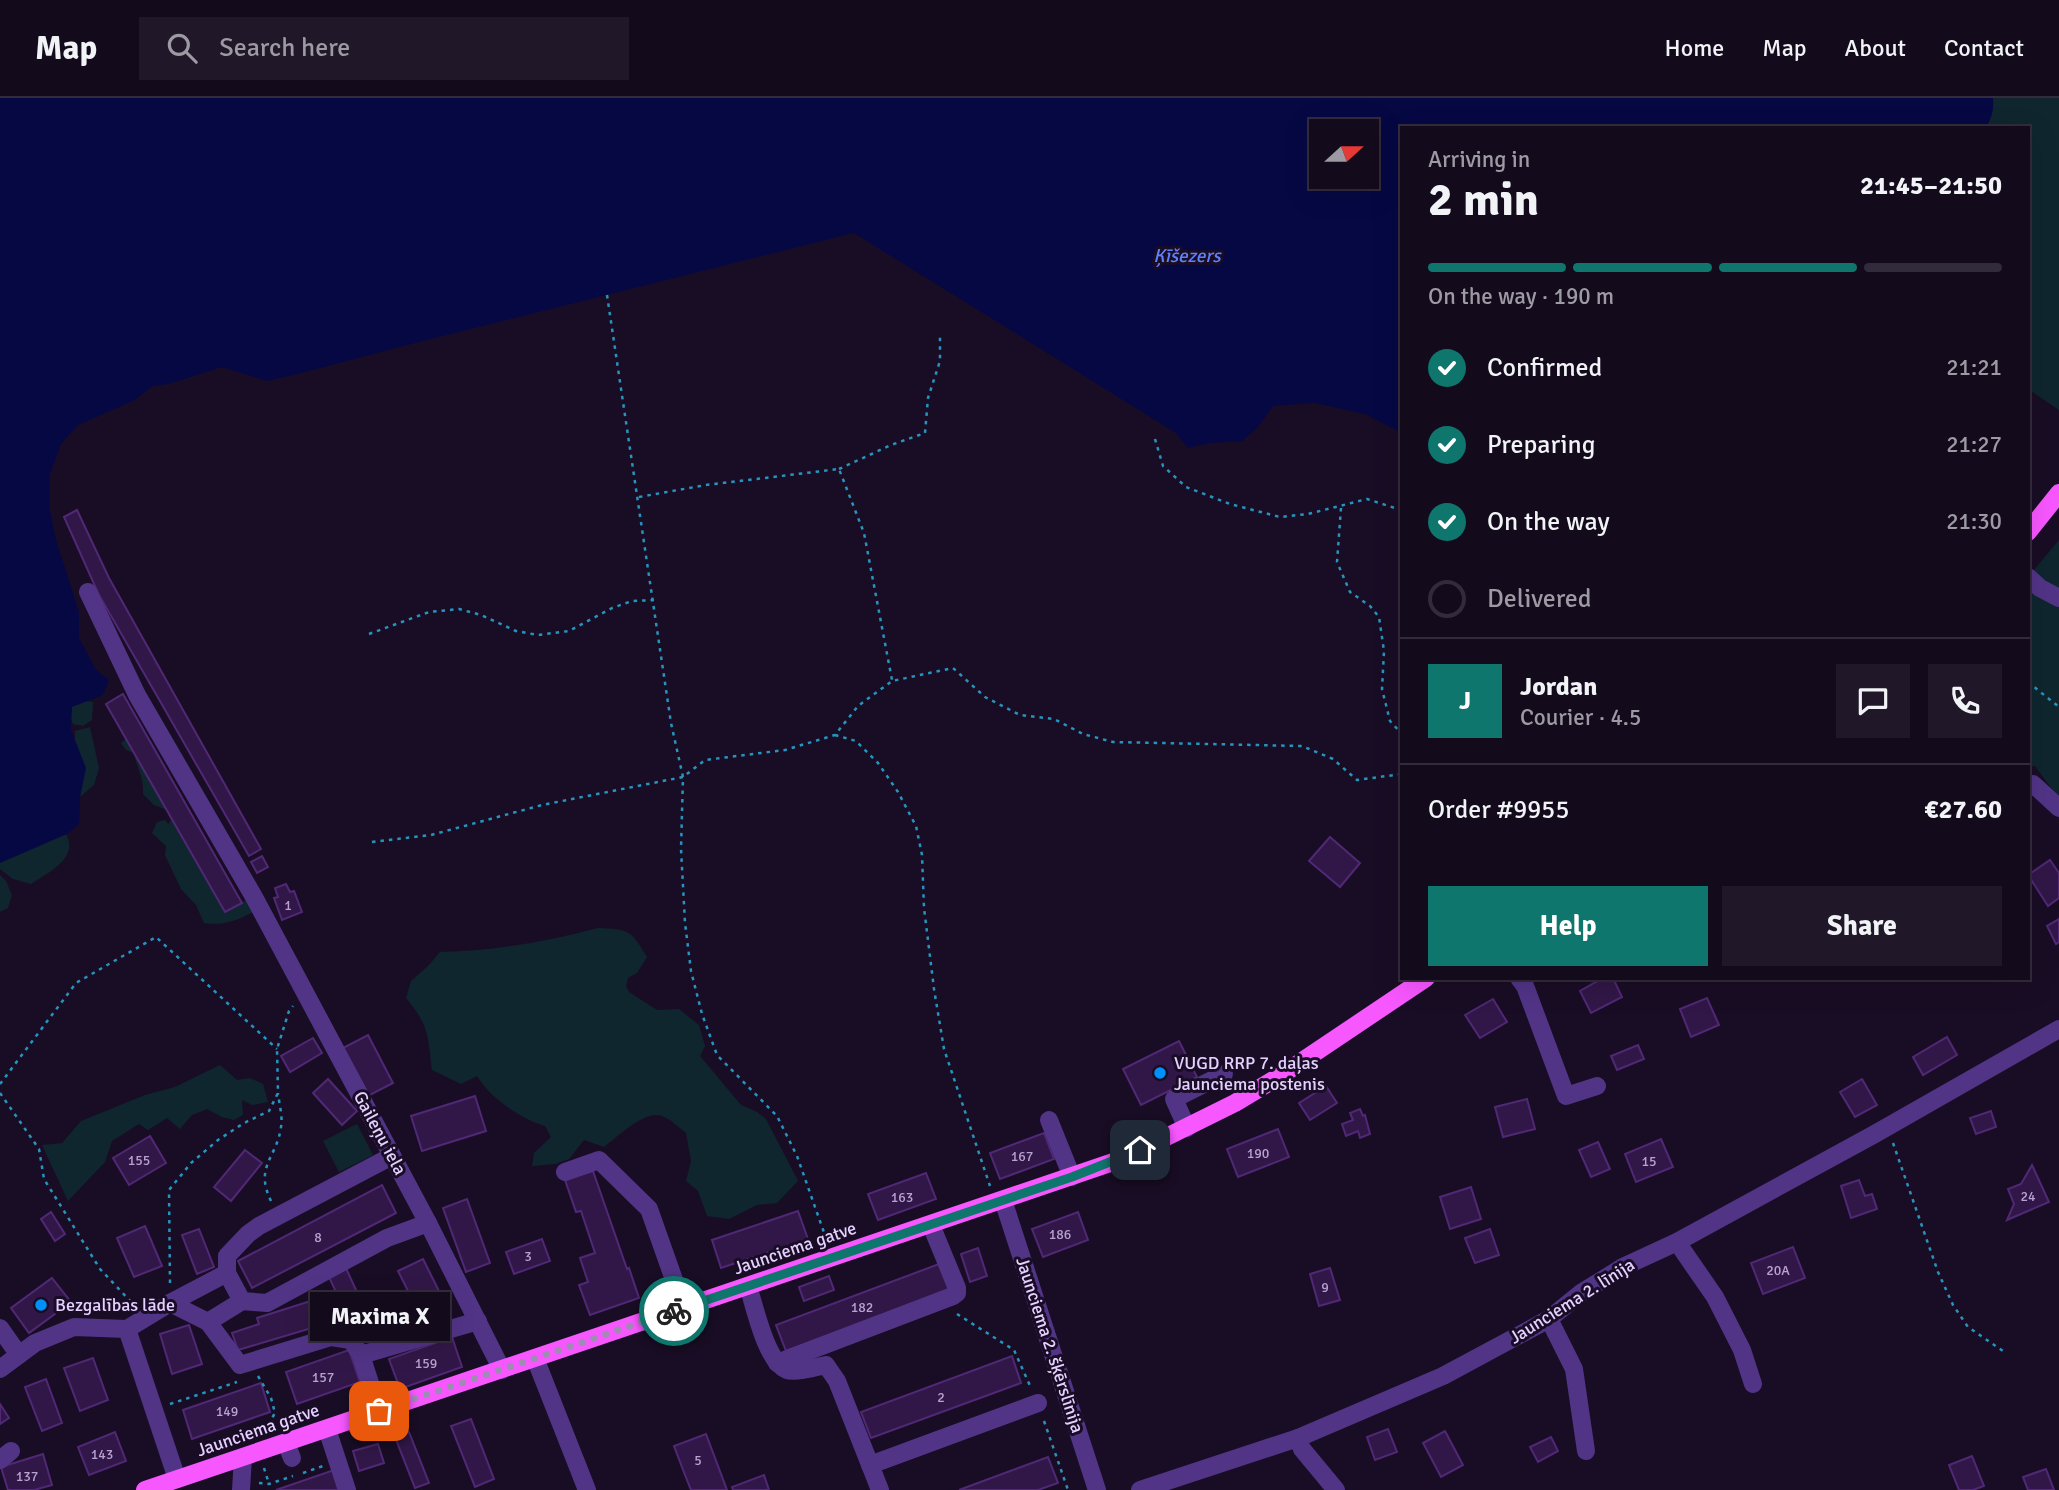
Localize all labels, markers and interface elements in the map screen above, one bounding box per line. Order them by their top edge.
search box [139,17,629,80]
text: Map [35,28,97,69]
icon: search [163,29,201,67]
text: Search here [219,32,350,64]
text: Home [1664,33,1724,63]
text: Map [1762,33,1807,63]
text: About [1845,33,1906,63]
text: Contact [1944,33,2024,63]
north arrow [1309,119,1379,189]
map controls [1309,119,1379,189]
text: Arriving in [1428,145,1530,174]
text: 21:45–21:50 [1860,170,2002,202]
text: 2 min [1428,172,1539,228]
water label: Ķīšezers [1153,244,1222,268]
text: On the way · 190 m [1428,282,1614,311]
icon: check [1428,349,1466,387]
text: Confirmed [1487,352,1602,384]
text: 21:21 [1946,353,2002,382]
icon: check [1428,426,1466,464]
text: Preparing [1487,429,1595,461]
text: 21:27 [1946,430,2002,459]
icon: check [1428,503,1466,541]
text: On the way [1487,506,1610,538]
text: 21:30 [1946,507,2002,536]
text: Delivered [1487,583,1592,615]
button: chat [1836,664,1910,738]
button: phone [1928,664,2002,738]
text: Jordan [1520,671,1597,703]
text: J [1459,685,1471,717]
text: Courier · 4.5 [1520,703,1641,732]
text: Order #9955 [1428,794,1569,826]
text: €27.60 [1924,794,2002,826]
button: Help [1428,886,1708,966]
button: Share [1722,886,2002,966]
house number: 1 [284,897,292,914]
place label: VUGD RRP 7. daļas Jaunciema postenis [1174,1052,1325,1095]
marker: VUGD RRP 7. daļas Jaunciema postenis [1152,1065,1168,1081]
street label: Gaileņu iela [349,1087,411,1179]
pin [1110,1120,1170,1180]
icon: home [1121,1131,1159,1169]
house number: 190 [1247,1145,1269,1162]
house number: 167 [1011,1148,1033,1165]
house number: 155 [128,1152,150,1169]
house number: 15 [1641,1153,1657,1170]
house number: 24 [2020,1188,2036,1205]
house number: 163 [891,1189,913,1206]
street label: Jaunciema gatve [731,1217,859,1279]
house number: 186 [1049,1226,1071,1243]
house number: 8 [314,1229,322,1246]
house number: 3 [524,1248,532,1265]
street label: Jaunciema 2. šķērslīnija [1011,1254,1089,1436]
street label: Jaunciema 2. līnija [1505,1254,1639,1348]
house number: 20A [1766,1262,1790,1279]
courier [639,1276,709,1346]
house number: 9 [1321,1279,1329,1296]
callout: Maxima X [309,1292,449,1341]
icon: bike [655,1292,693,1330]
place label: Bezgalības lāde [55,1294,175,1316]
marker: Bezgalības lāde [33,1297,49,1313]
house number: 182 [851,1299,873,1316]
text: Maxima X [331,1302,429,1331]
house number: 159 [415,1355,437,1372]
house number: 157 [312,1369,334,1386]
pin [349,1381,409,1441]
house number: 2 [937,1389,945,1406]
icon: bag [360,1392,398,1430]
street label: Jaunciema gatve [194,1399,322,1461]
house number: 149 [216,1403,238,1420]
house number: 143 [91,1446,113,1463]
house number: 5 [694,1452,702,1469]
house number: 137 [16,1468,38,1485]

